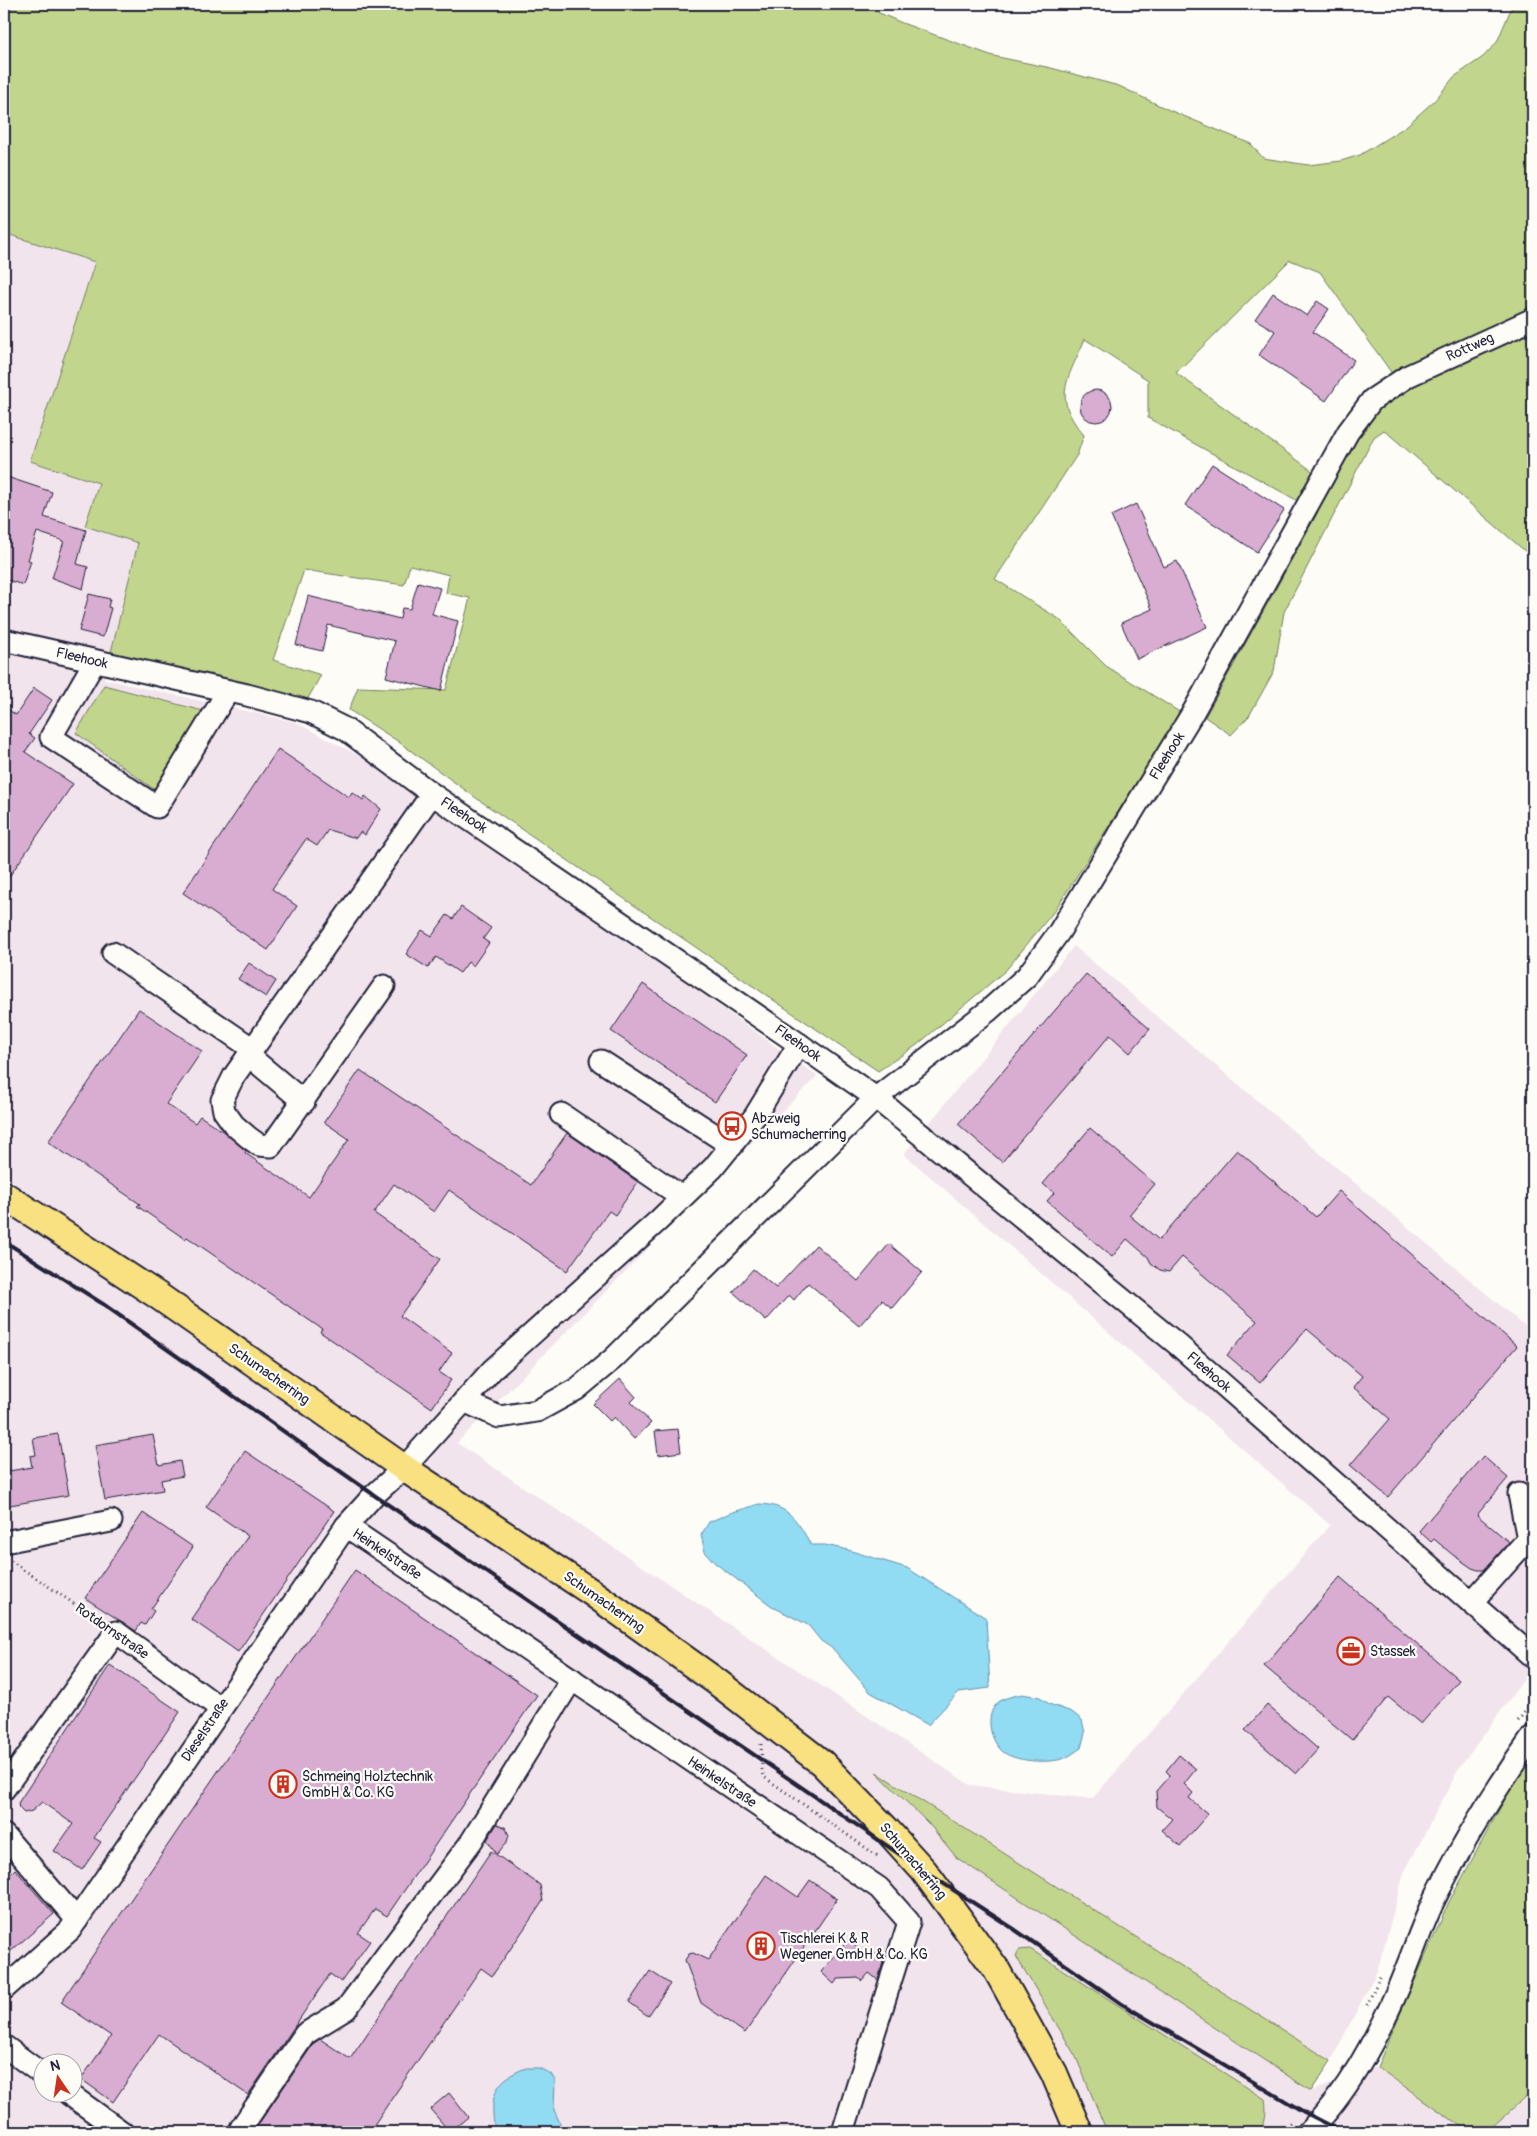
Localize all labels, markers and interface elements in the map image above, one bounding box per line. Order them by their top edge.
street label: Rottweg [1444,329,1496,365]
street label: Fleehook [54,644,110,672]
street label: Fleehook [1146,729,1188,783]
street label: Fleehook [437,793,491,837]
street label: Fleehook [771,1021,825,1065]
place label: Abzweig Schumacherring [751,1110,846,1143]
bus stop icon: Abzweig Schumacherring [717,1111,747,1141]
street label: Schumacherring [225,1340,313,1408]
street label: Fleehook [1183,1348,1235,1396]
street label: Heinkelstraße [349,1525,425,1583]
street label: Schumacherring [560,1568,648,1636]
street label: Rotdornstraße [72,1599,152,1663]
office icon: Stassek [1336,1636,1366,1666]
place label: Stassek [1370,1643,1416,1660]
street label: Dieselstraße [178,1695,232,1765]
street label: Heinkelstraße [684,1753,760,1811]
place label: Schmeing Holztechnik GmbH & Co. KG [302,1768,433,1801]
building icon: Schmeing Holztechnik GmbH & Co. KG [268,1769,298,1799]
street label: Schumacherring [876,1819,950,1903]
place label: Tischlerei K & R Wegener GmbH & Co. KG [780,1930,928,1963]
building icon: Tischlerei K & R Wegener GmbH & Co. KG [746,1931,776,1961]
north arrow [32,2054,82,2104]
text: N [49,2056,62,2075]

